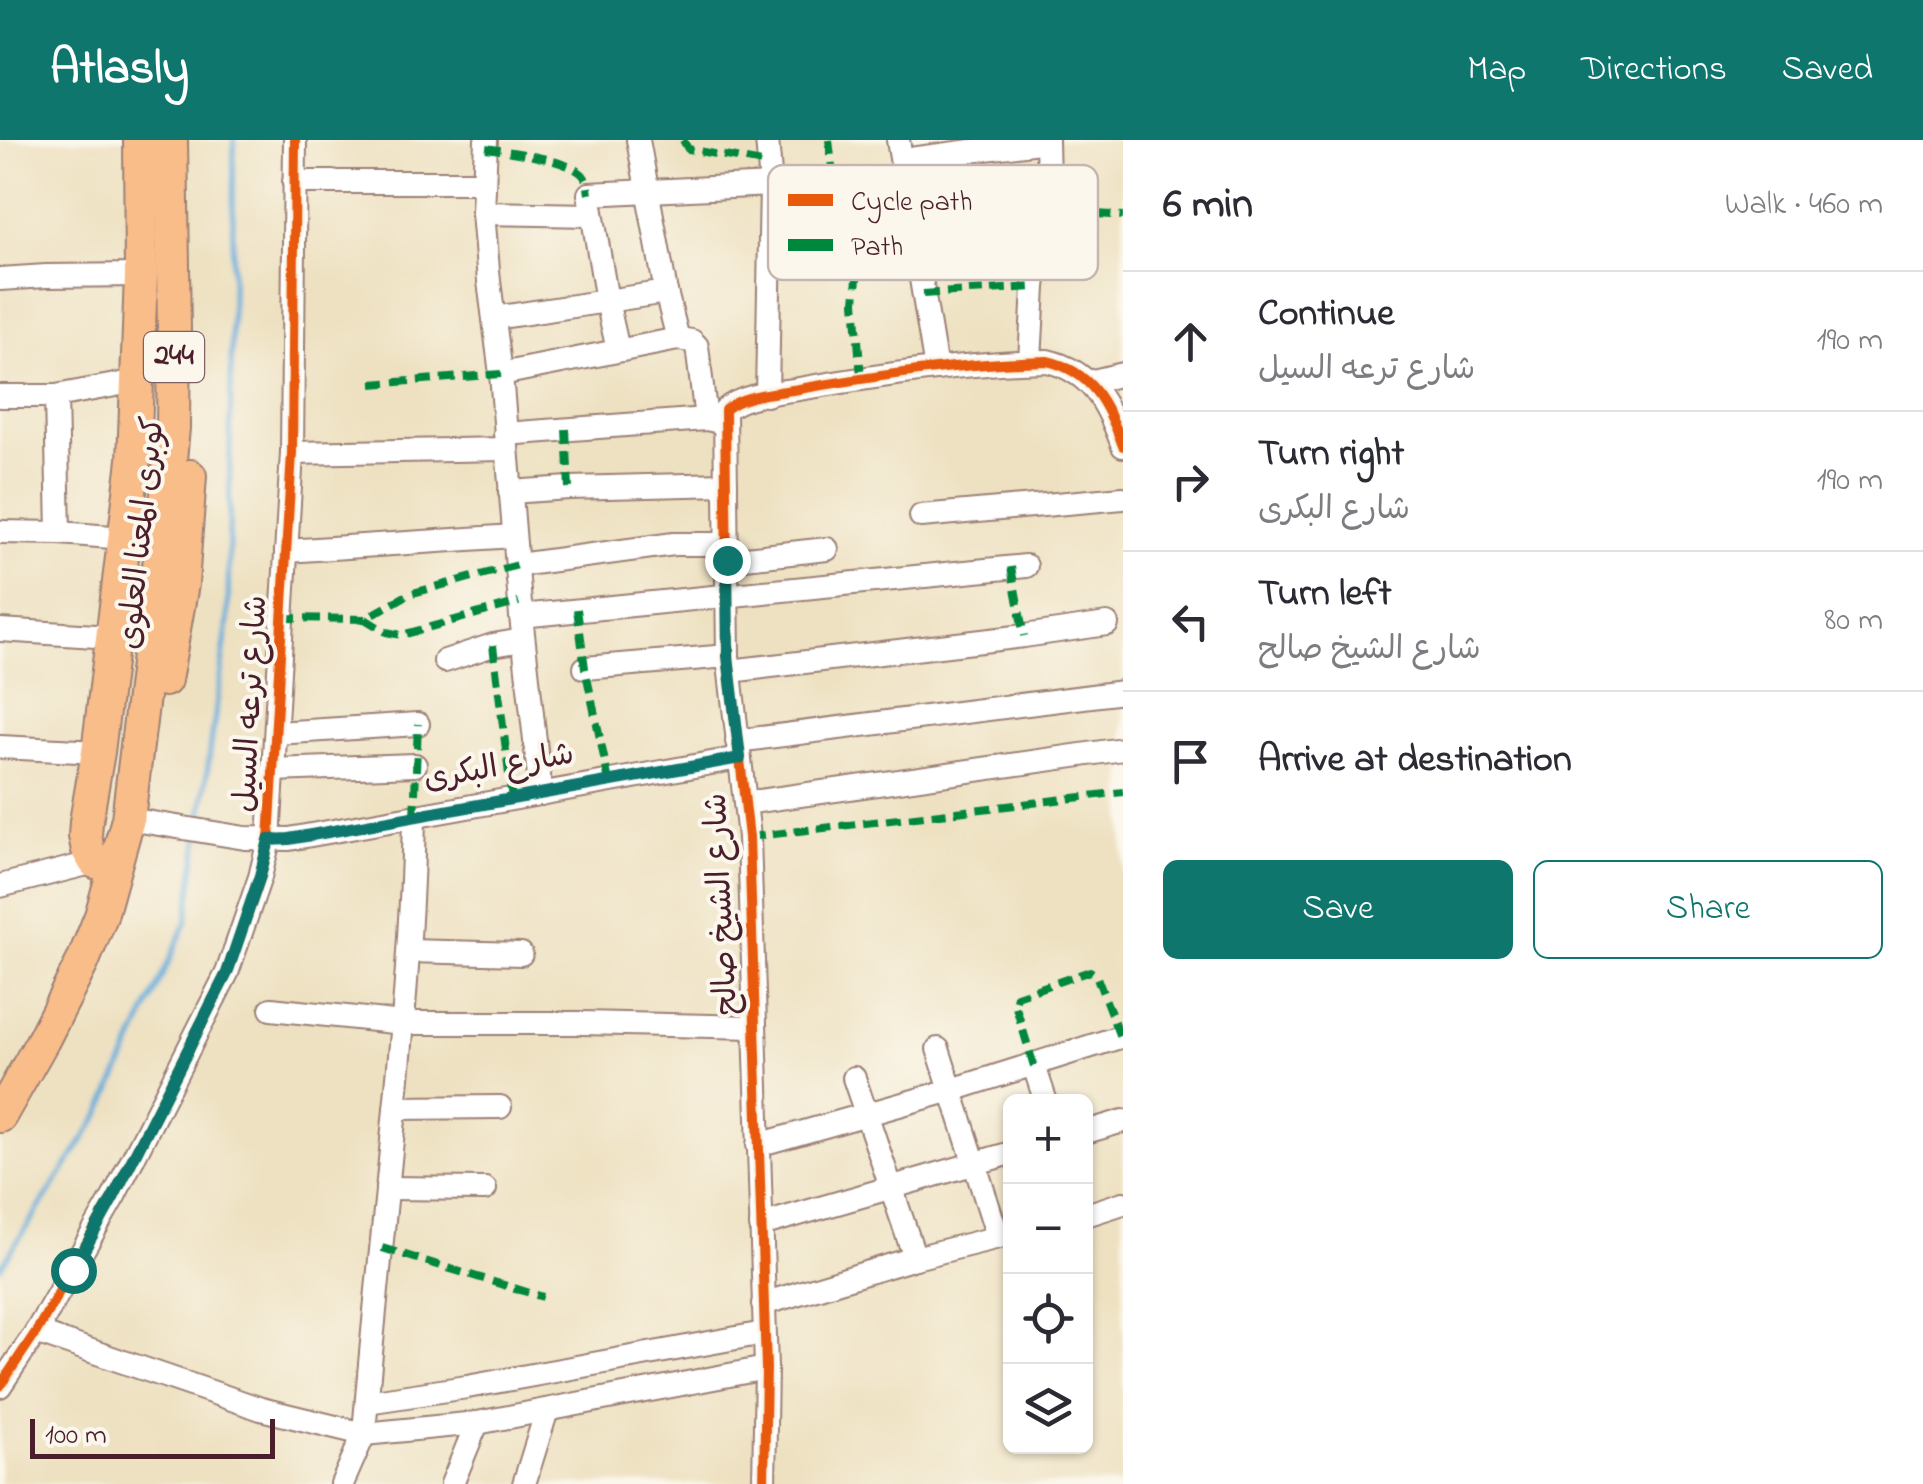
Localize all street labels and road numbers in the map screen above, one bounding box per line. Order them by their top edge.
road number: 244 [144,332,204,382]
street label: كوبرى المعنا العلوى [107,414,179,652]
street label: شارع ترعه السيل [223,594,281,814]
street label: شارع البكرى [420,732,578,804]
street label: شارع الشيخ صالح [694,792,752,1016]

